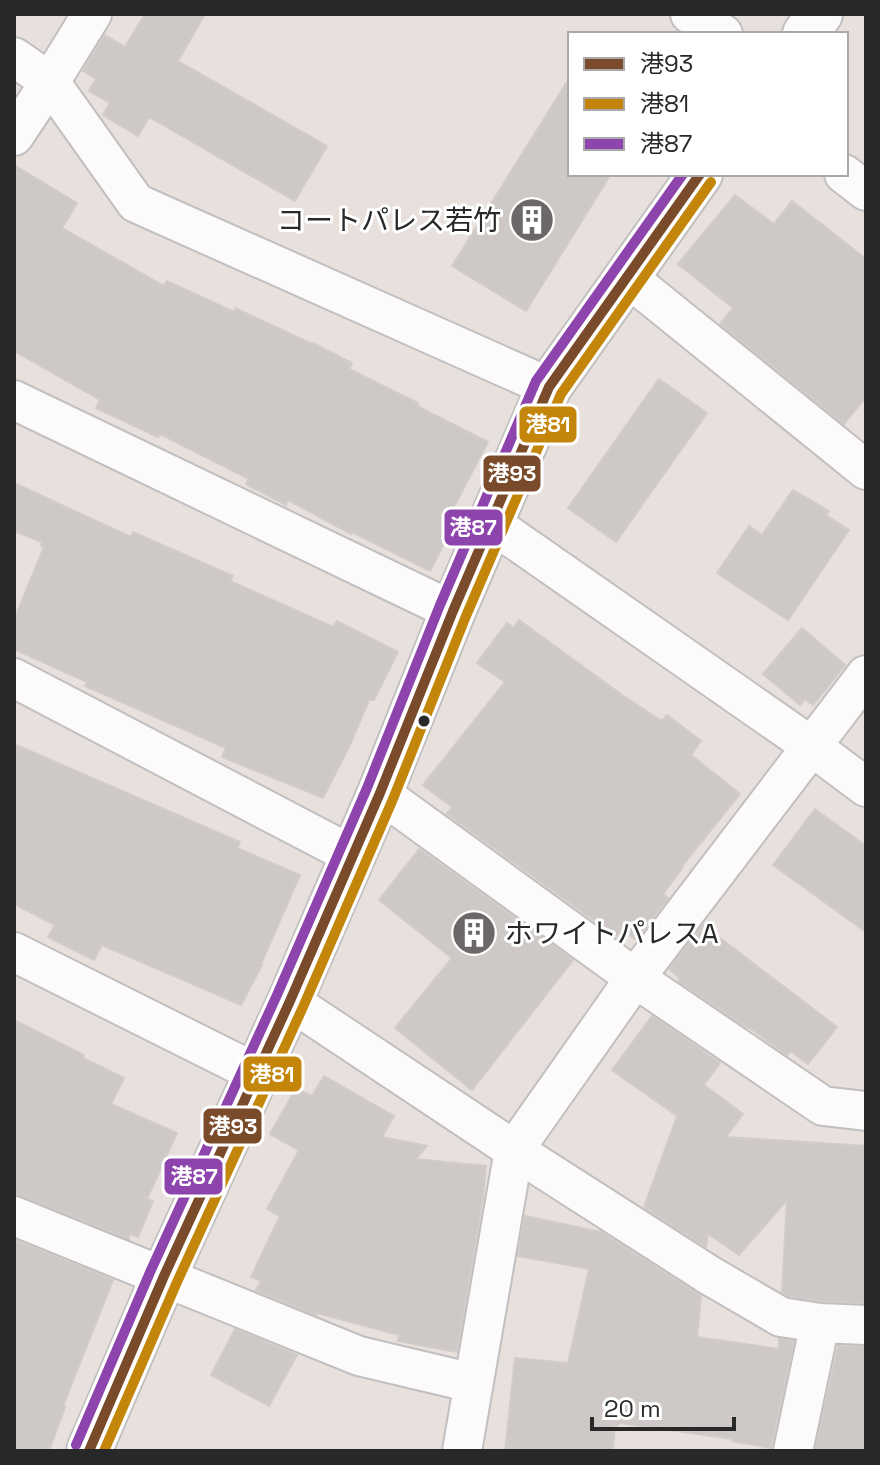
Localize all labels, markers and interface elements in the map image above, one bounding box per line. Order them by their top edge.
legend [568,32,848,176]
text: 港93 [640,48,693,79]
text: 港81 [640,88,689,119]
text: 港87 [640,128,692,159]
building icon: コートパレス若竹 [508,196,556,244]
place label: コートパレス若竹 [277,202,501,238]
line badge: 港81 [518,405,578,444]
text: 港81 [525,410,571,438]
line badge: 港93 [482,454,542,493]
text: 港93 [488,459,536,487]
line badge: 港87 [443,508,504,547]
text: 港87 [449,513,497,541]
unlabelled marker [416,713,432,729]
building icon: ホワイトパレスA [450,909,498,957]
place label: ホワイトパレスA [505,915,719,951]
line badge: 港81 [242,1055,303,1093]
text: 港81 [249,1060,295,1088]
line badge: 港93 [202,1107,263,1145]
text: 港93 [209,1112,257,1140]
line badge: 港87 [163,1157,224,1196]
text: 港87 [170,1162,218,1190]
scale bar [592,1381,734,1431]
text: 20 m [604,1393,661,1424]

